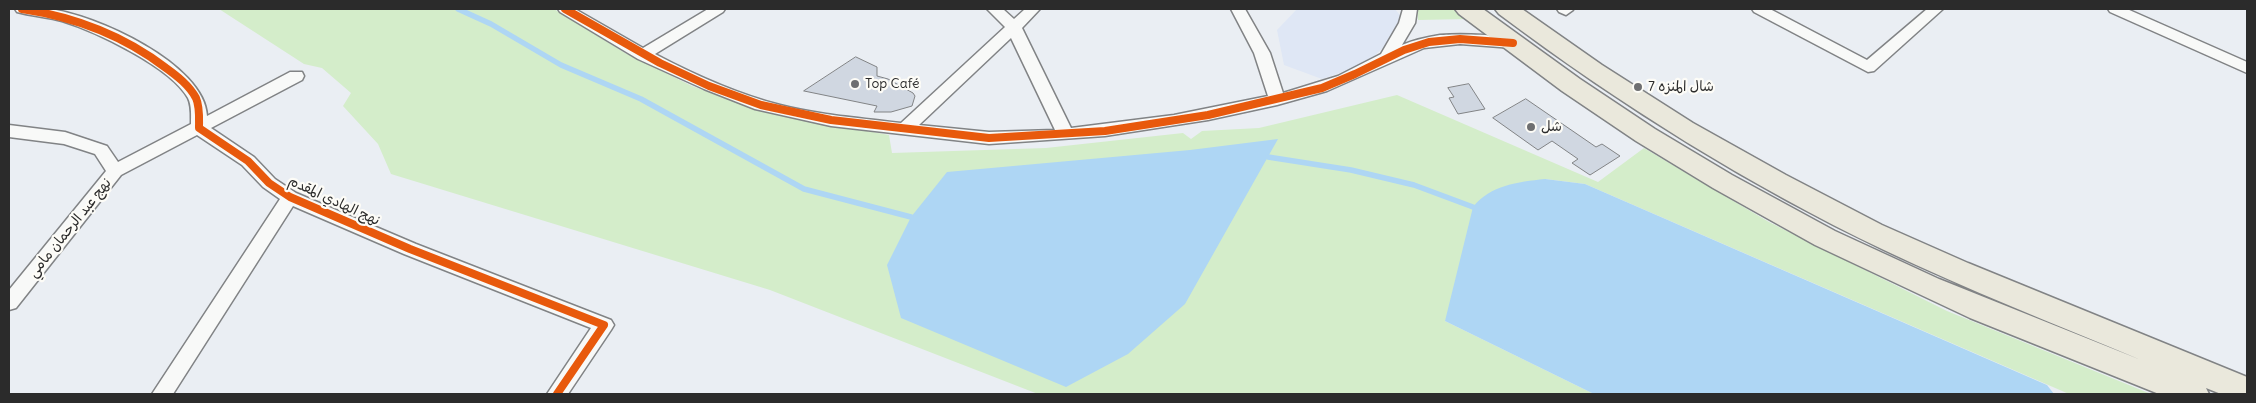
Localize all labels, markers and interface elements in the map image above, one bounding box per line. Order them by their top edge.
place label: Top Café [865,76,919,92]
marker: Top Café [849,78,861,90]
place label: شال المنزه 7 [1648,79,1714,95]
marker: شال المنزه 7 [1632,81,1644,93]
place label: شل [1541,119,1562,135]
marker: شل [1525,121,1537,133]
street label: نهج الهادي المقدم [286,172,382,230]
street label: نهج عبد الرحمان مامي [25,175,115,281]

